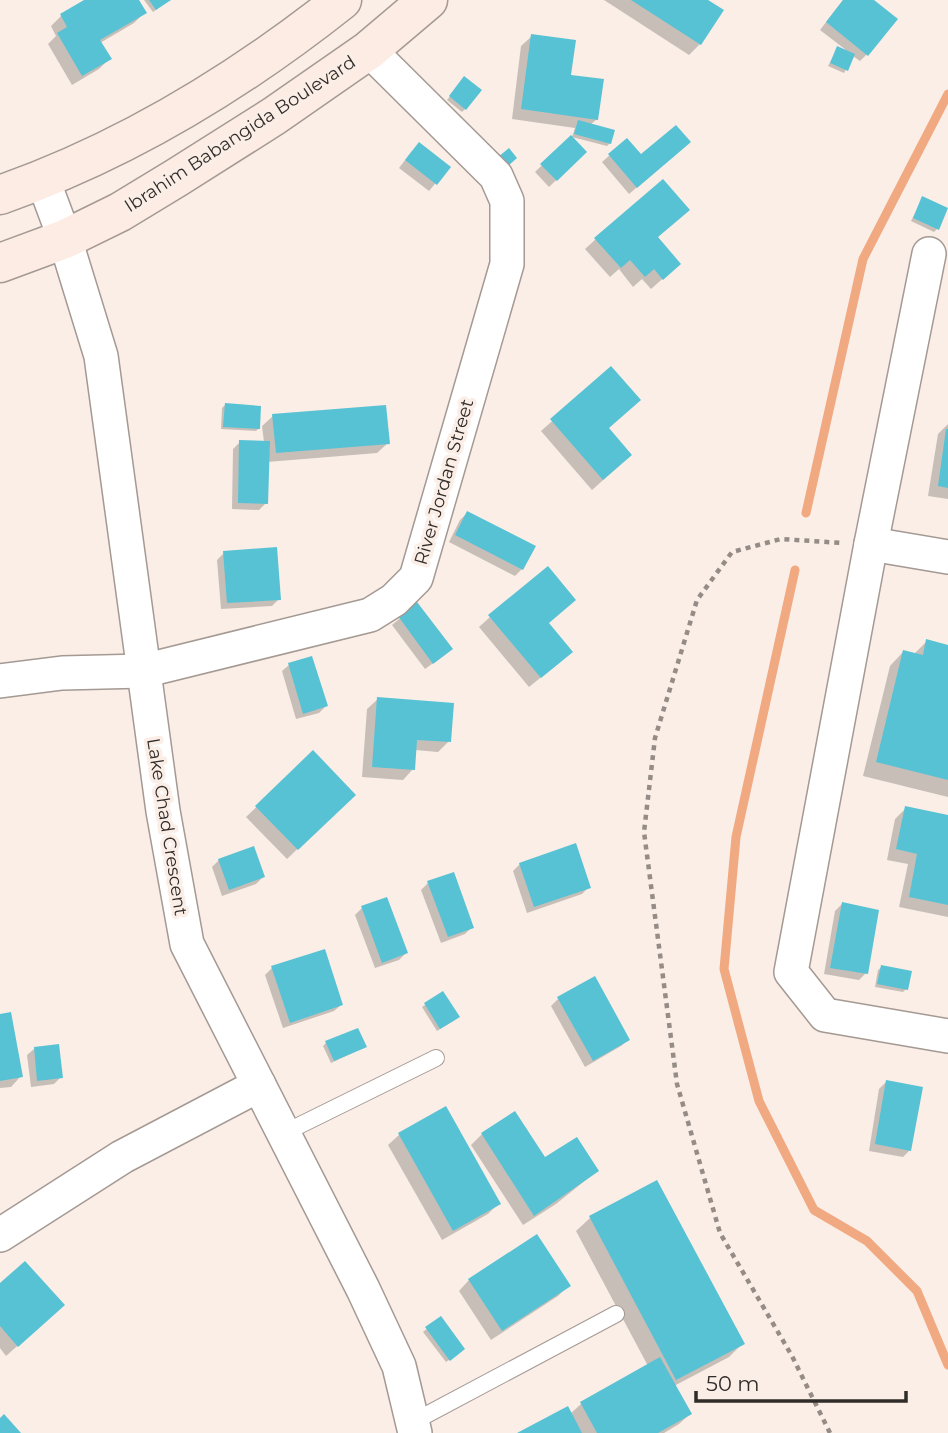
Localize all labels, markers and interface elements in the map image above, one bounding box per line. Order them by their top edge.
street label: Ibrahim Babangida Boulevard [120,51,360,217]
street label: River Jordan Street [410,397,478,567]
street label: Lake Chad Crescent [142,737,192,917]
scale bar [696,1360,906,1404]
text: 50 m [706,1371,760,1396]

